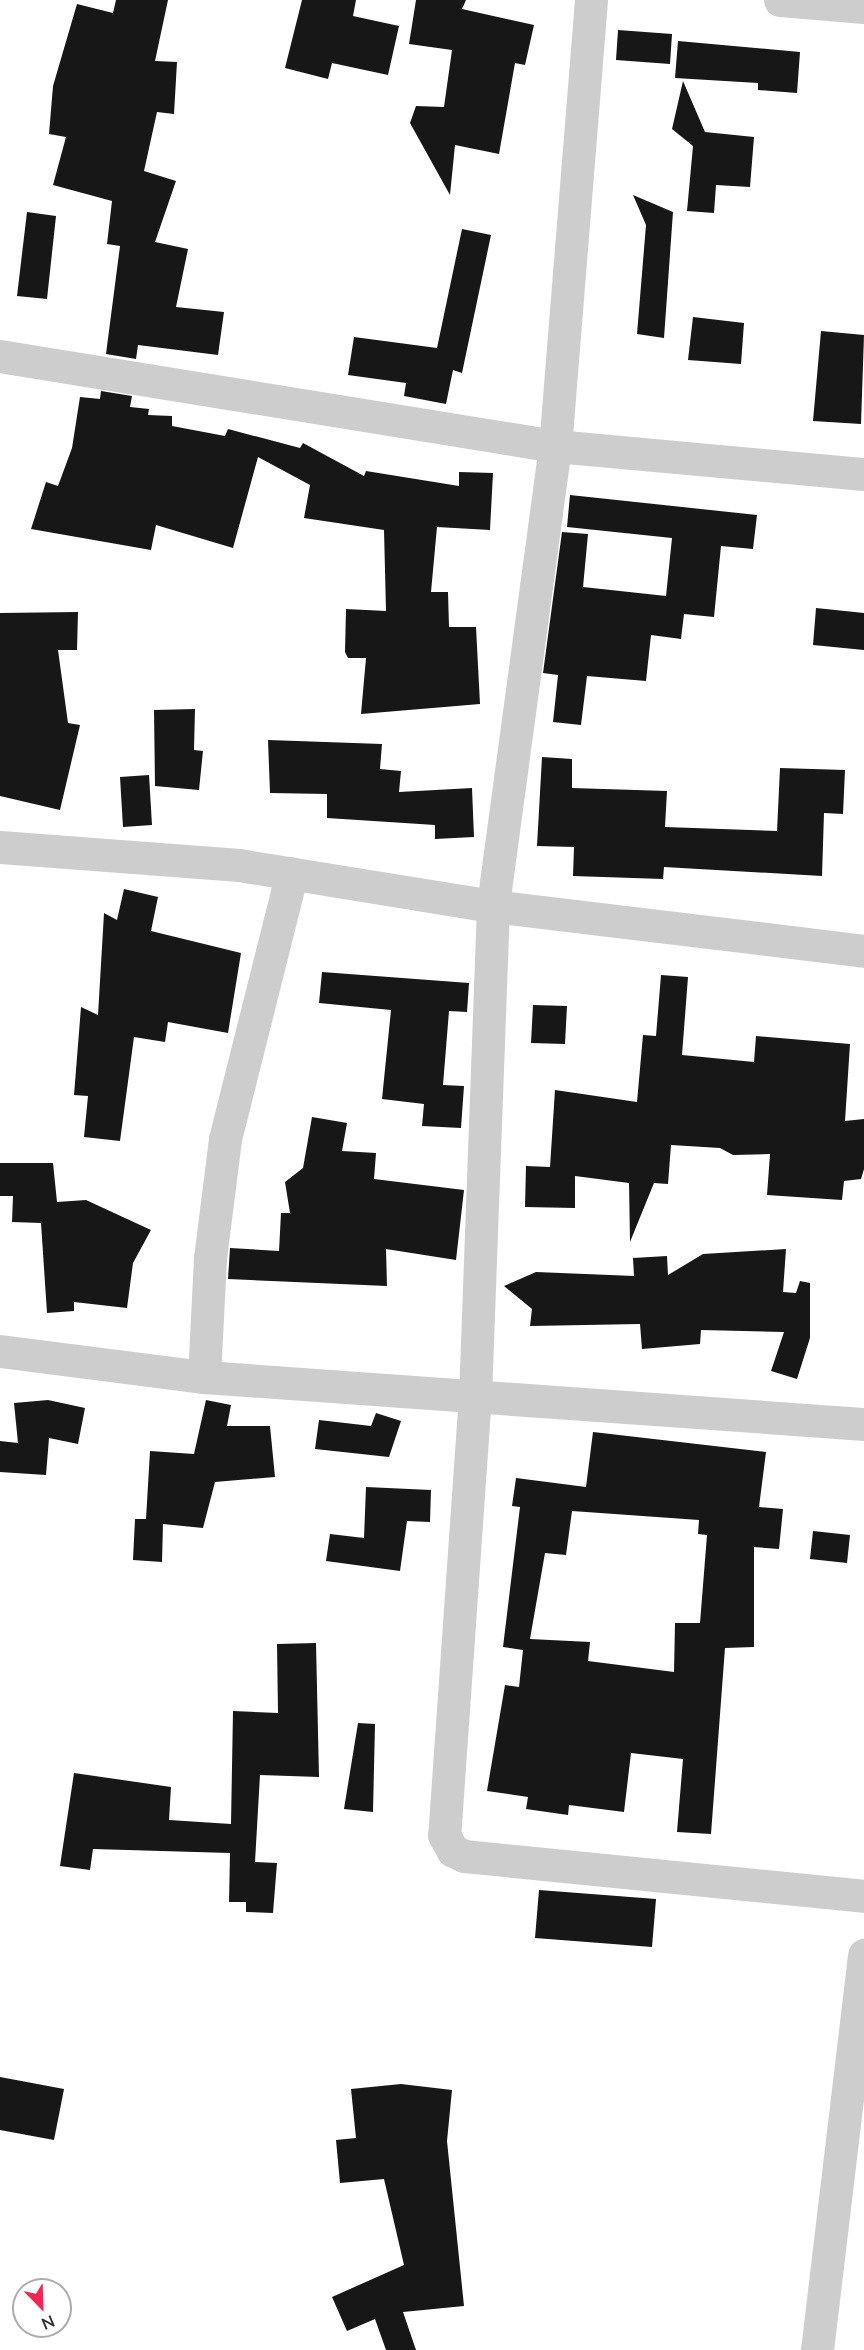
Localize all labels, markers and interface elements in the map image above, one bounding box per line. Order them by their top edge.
north arrow [12,2278,72,2338]
text: N [39,2312,58,2334]

